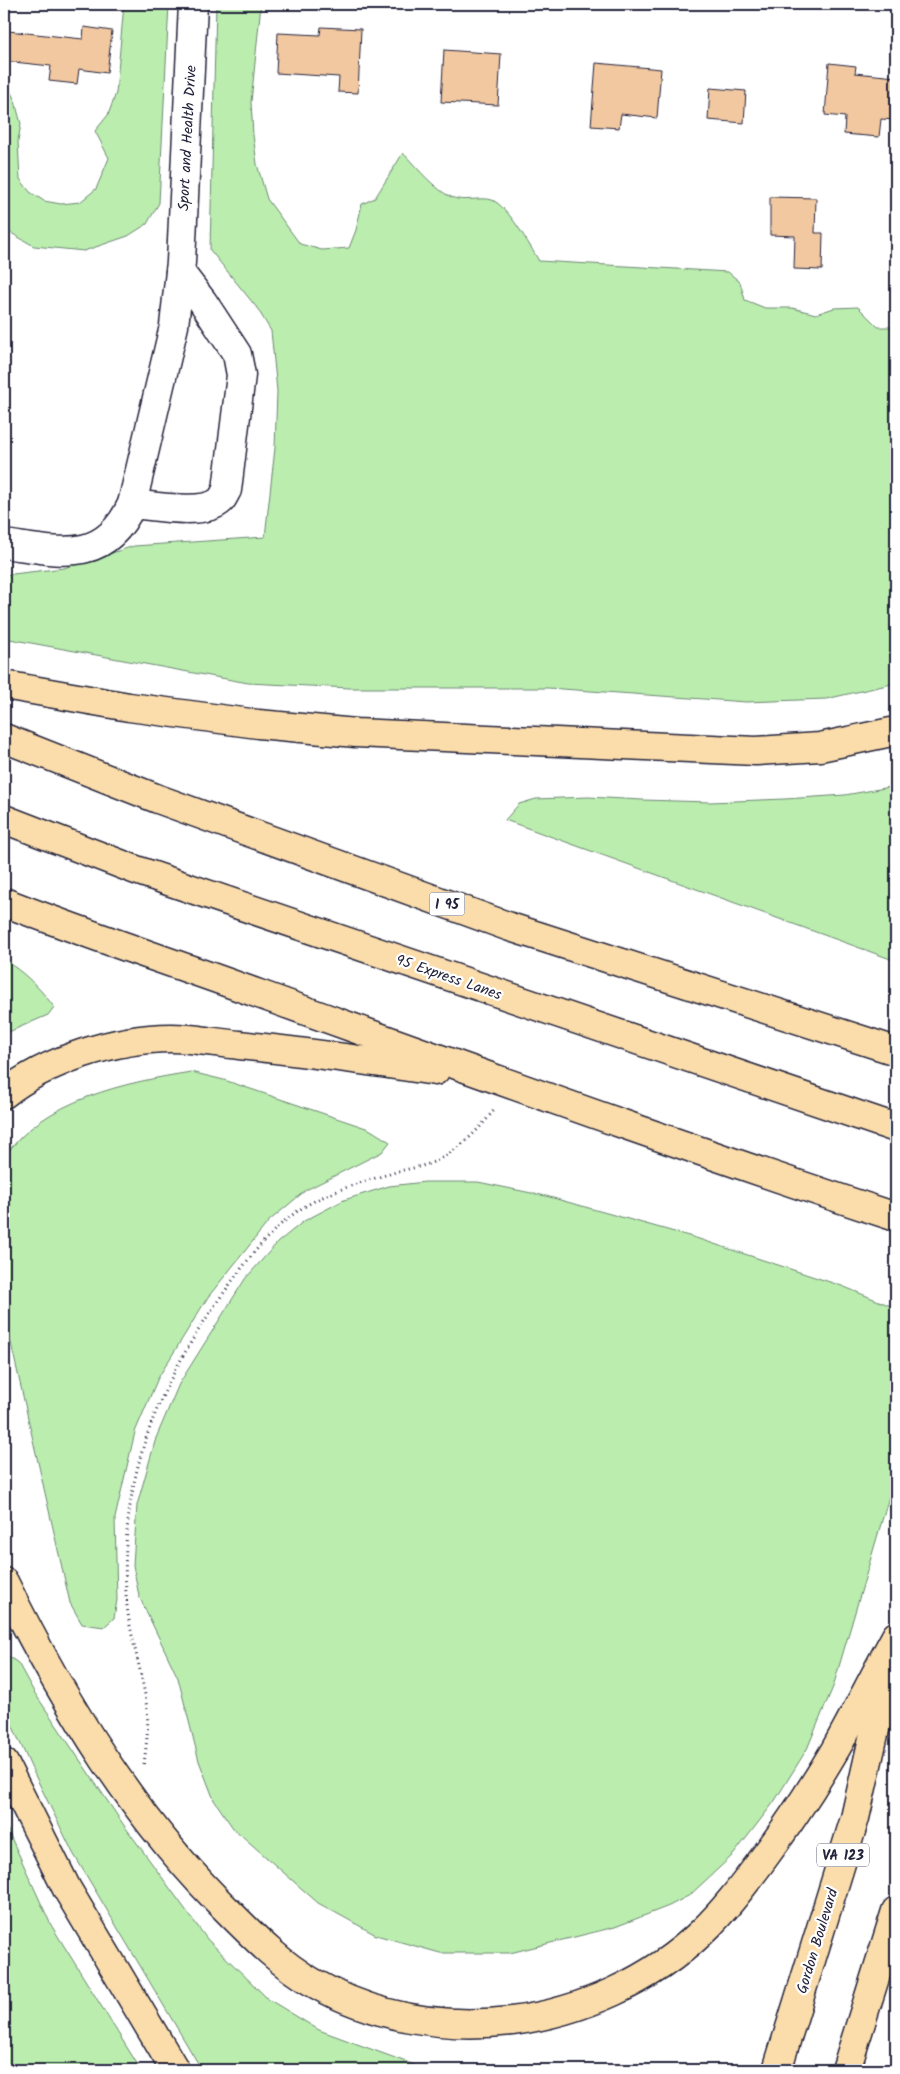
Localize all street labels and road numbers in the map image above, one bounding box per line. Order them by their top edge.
street label: Sport and Health Drive [172,64,204,212]
road number: I 95 [430,892,464,916]
street label: 95 Express Lanes [392,949,505,1007]
road number: VA 123 [817,1844,869,1866]
street label: Gordon Boulevard [791,1885,846,1997]

